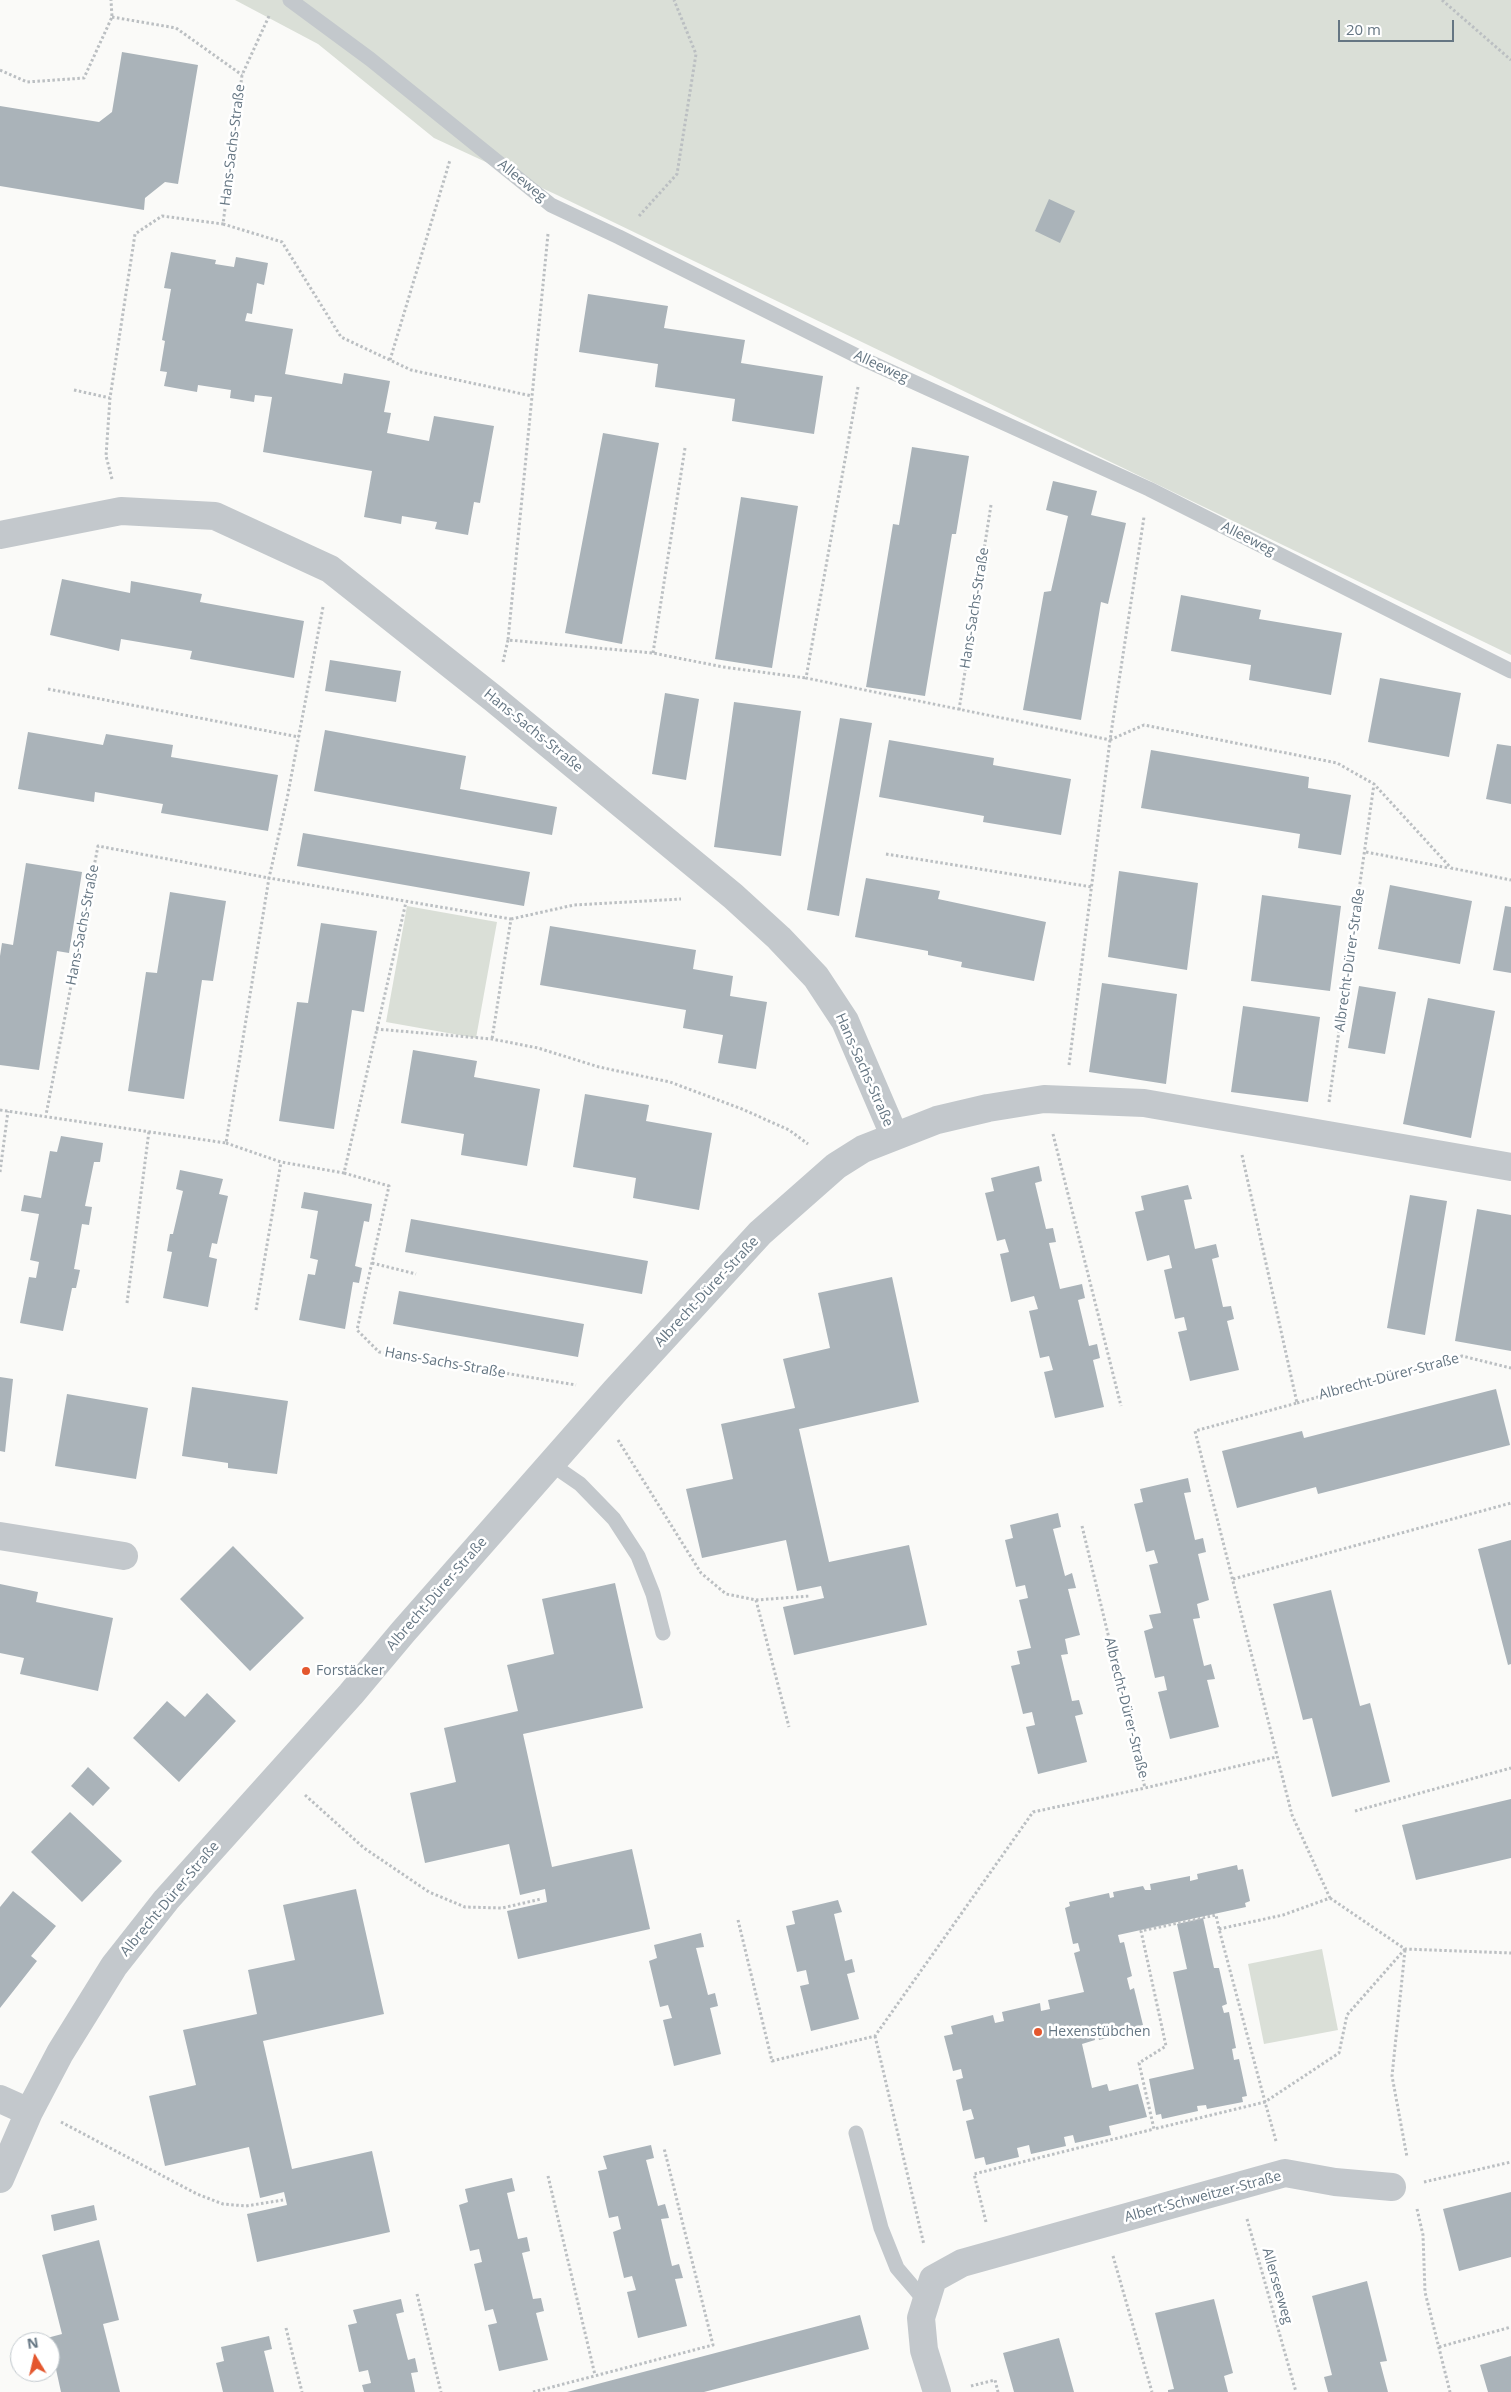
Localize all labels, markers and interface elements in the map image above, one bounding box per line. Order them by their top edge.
scale bar [1341,10,1457,42]
text: 20 m [1346,19,1381,39]
street label: Hans-Sachs-Straße [217,83,249,207]
street label: Alleeweg [494,156,550,206]
street label: Alleeweg [851,347,911,387]
street label: Alleeweg [1218,518,1278,560]
street label: Hans-Sachs-Straße [957,546,993,670]
street label: Hans-Sachs-Straße [480,686,586,776]
street label: Hans-Sachs-Straße [63,863,103,987]
street label: Albrecht-Dürer-Straße [1332,887,1368,1033]
street label: Hans-Sachs-Straße [831,1011,897,1129]
street label: Albrecht-Dürer-Straße [652,1233,762,1351]
street label: Hans-Sachs-Straße [383,1344,507,1382]
street label: Albrecht-Dürer-Straße [1317,1350,1461,1404]
street label: Albrecht-Dürer-Straße [383,1534,491,1654]
street label: Albrecht-Dürer-Straße [1100,1636,1152,1780]
place label: Forstäcker [316,1663,384,1679]
marker: Forstäcker [300,1665,312,1677]
street label: Albrecht-Dürer-Straße [117,1838,223,1960]
place label: Hexenstübchen [1048,2024,1151,2040]
marker: Hexenstübchen [1032,2026,1044,2038]
street label: Albert-Schweitzer-Straße [1123,2168,1283,2226]
street label: Allerseeweg [1258,2246,1296,2326]
north arrow [10,2332,60,2382]
text: N [26,2332,40,2353]

